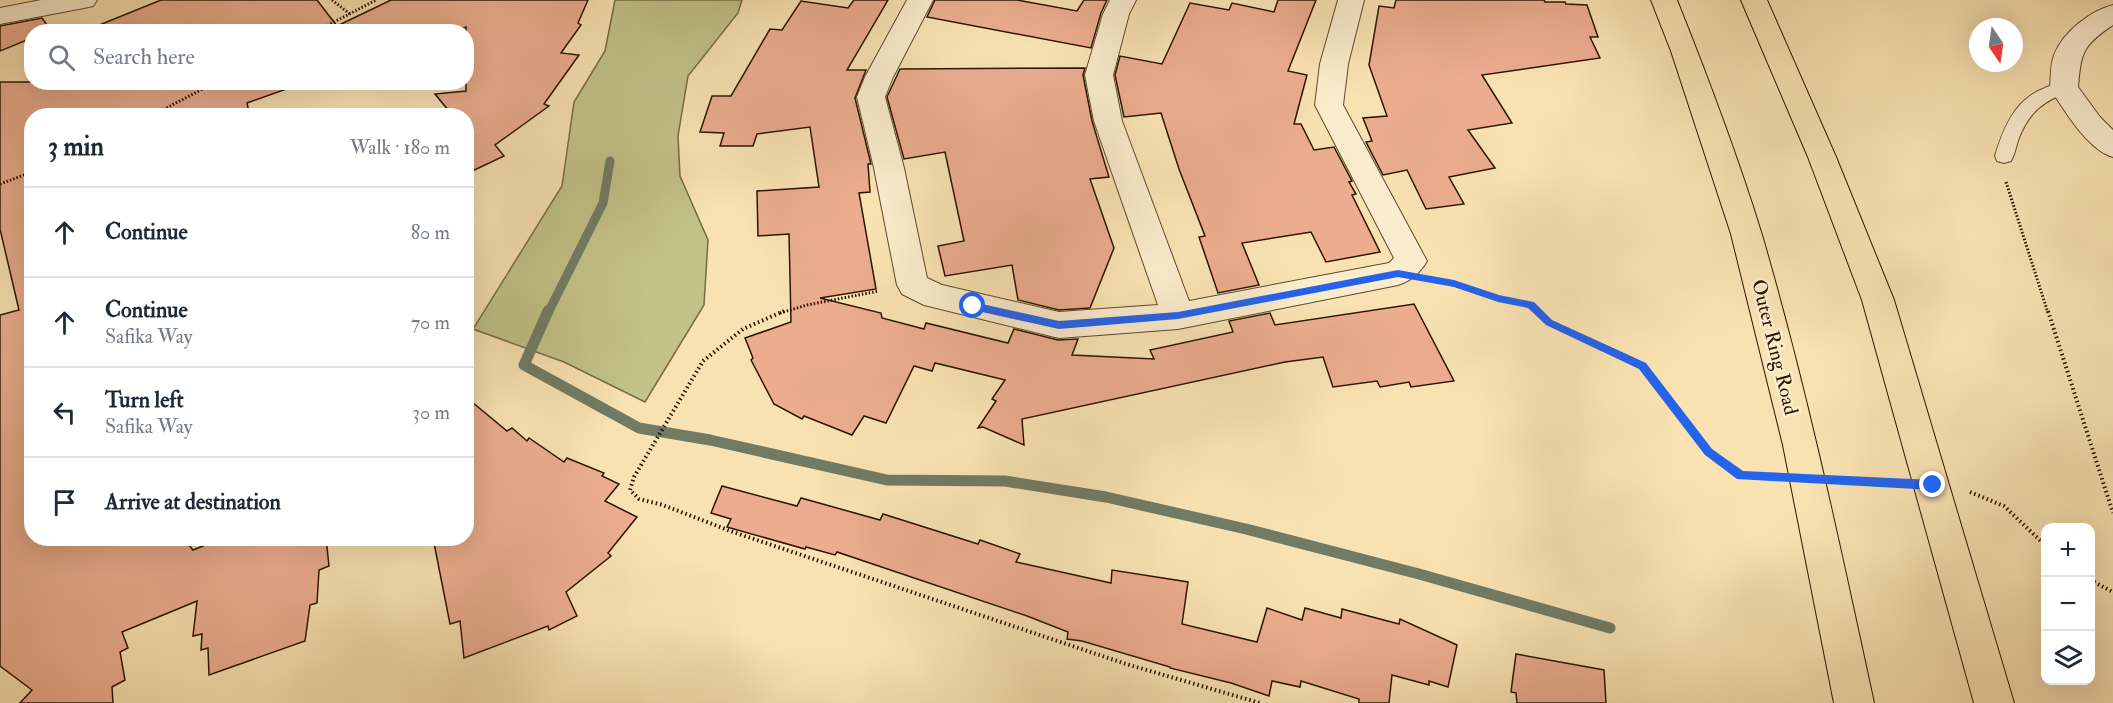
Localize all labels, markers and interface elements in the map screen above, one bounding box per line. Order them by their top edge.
north arrow [1969,18,2023,72]
search box [24,24,474,90]
icon: search [45,41,78,74]
text: Search here [93,43,195,71]
text: 3 min [48,131,104,163]
text: Walk · 180 m [350,135,450,160]
icon: ahead [48,216,81,249]
text: Continue [105,218,188,246]
text: 80 m [411,220,450,245]
street label: Outer Ring Road [1746,277,1804,418]
route start [959,292,985,318]
text: Continue [105,296,188,324]
icon: ahead [48,306,81,339]
text: 70 m [411,310,450,335]
text: Safika Way [105,324,193,349]
text: Turn left [105,386,184,414]
icon: left [48,396,81,429]
text: 30 m [412,400,450,425]
text: Safika Way [105,414,193,439]
route end [1919,471,1945,497]
icon: arrive [48,486,81,519]
text: Arrive at destination [105,488,281,516]
map controls [2041,523,2095,685]
button: + [2041,523,2095,577]
button: − [2041,577,2095,631]
button: layers [2041,631,2095,685]

